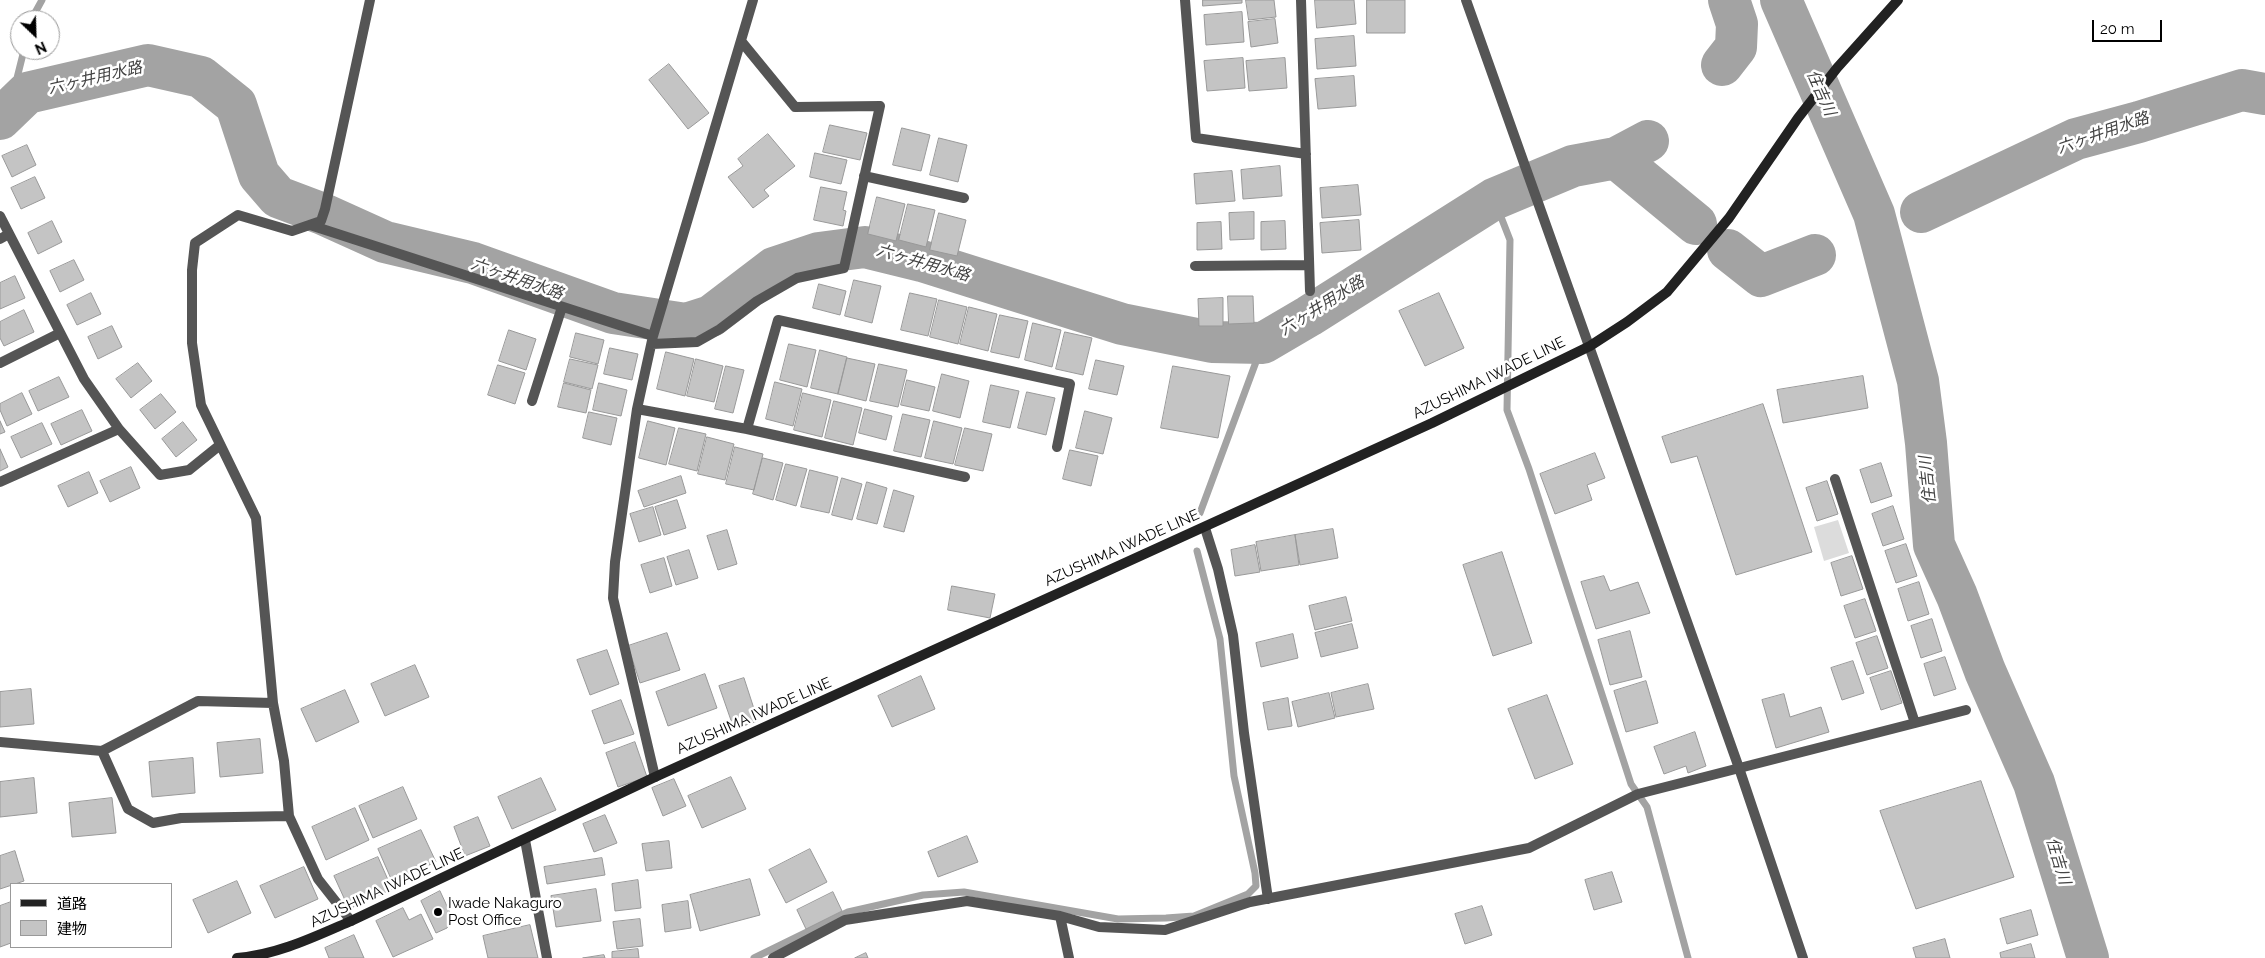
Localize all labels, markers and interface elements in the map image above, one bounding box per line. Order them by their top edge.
north arrow [10,10,60,60]
scale bar [2095,10,2165,42]
text: 20 m [2100,20,2135,38]
text: N [33,38,49,57]
water label: 六ヶ井用水路 [46,58,144,98]
water label: 住吉川 [1802,67,1840,119]
water label: 六ヶ井用水路 [2054,108,2152,158]
water label: 六ヶ井用水路 [874,241,972,285]
water label: 六ヶ井用水路 [468,254,566,304]
water label: 六ヶ井用水路 [1276,272,1368,340]
street label: AZUSHIMA IWADE LINE [1410,333,1568,423]
water label: 住吉川 [1916,455,1940,505]
street label: AZUSHIMA IWADE LINE [1042,506,1202,590]
street label: AZUSHIMA IWADE LINE [674,674,834,758]
water label: 住吉川 [2042,835,2074,887]
street label: AZUSHIMA IWADE LINE [307,844,467,932]
legend [10,883,172,948]
place label: Iwade Nakaguro Post Office [448,894,562,929]
text: 道路 [57,895,87,913]
marker: Iwade Nakaguro Post Office [432,906,444,918]
text: 建物 [57,920,87,938]

